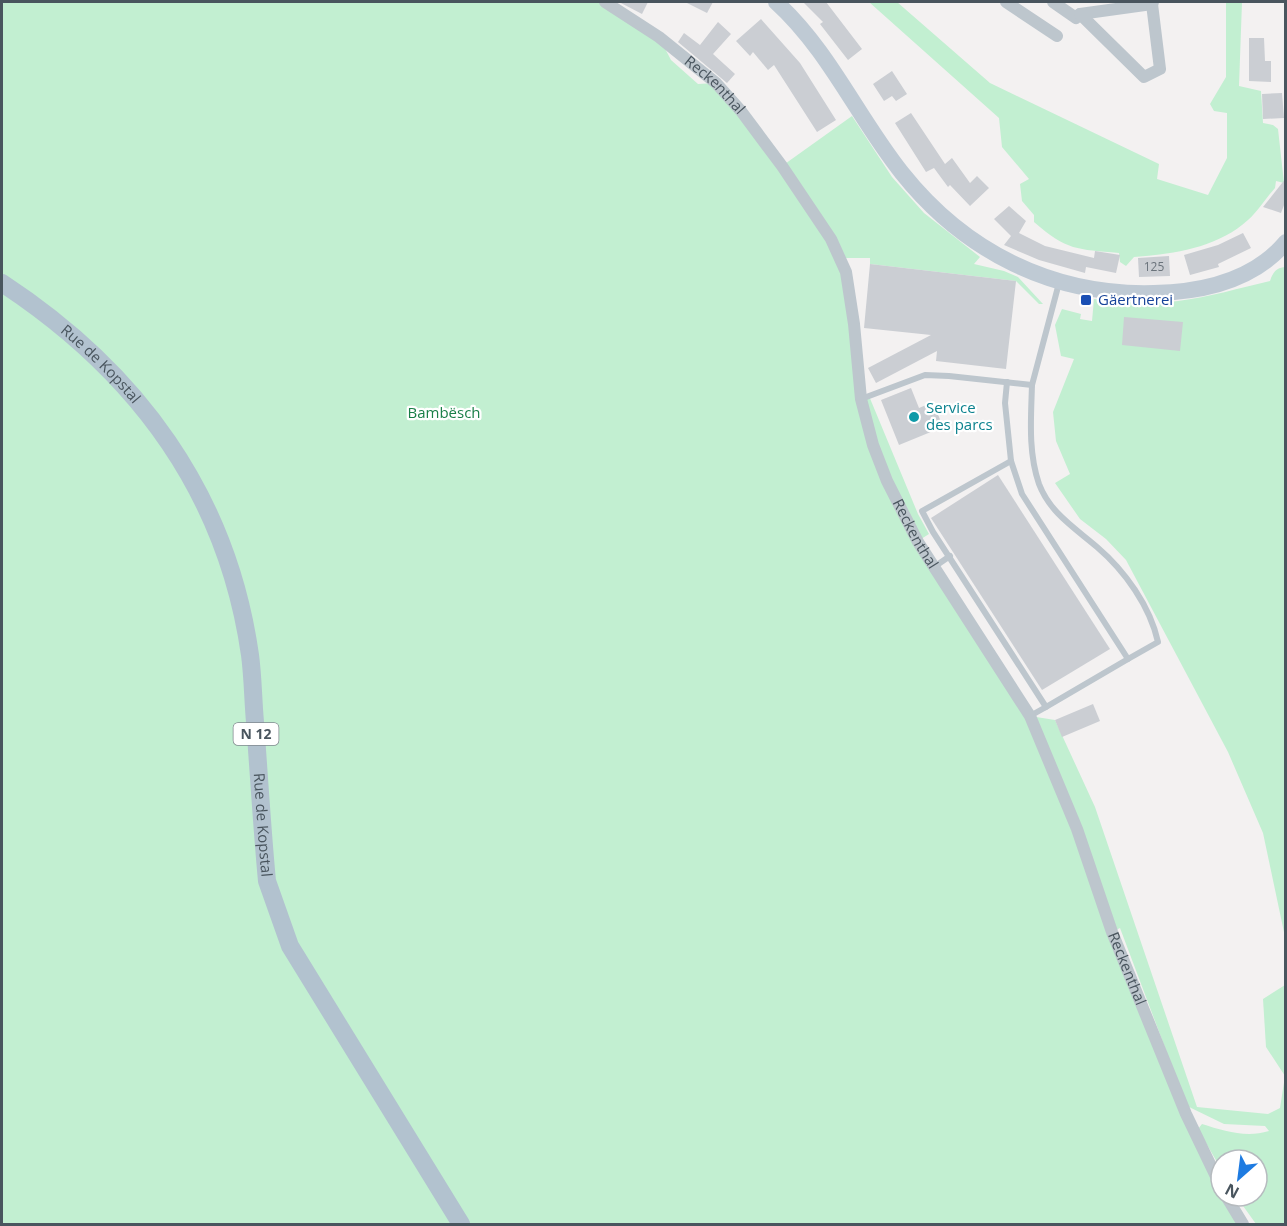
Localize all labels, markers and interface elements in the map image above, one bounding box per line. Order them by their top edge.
street label: Reckenthal [681,50,750,118]
house number: 125 [1144,258,1164,275]
place label: Gäertnerei [1098,289,1173,309]
marker: Gäertnerei [1079,293,1093,307]
street label: Rue de Kopstal [57,320,146,407]
place label: Service des parcs [926,397,993,434]
park label: Bambësch [407,402,481,422]
marker: Service des parcs [907,410,921,424]
street label: Reckenthal [889,495,944,572]
road number: N 12 [234,723,278,745]
street label: Rue de Kopstal [250,772,278,878]
street label: Reckenthal [1104,929,1152,1008]
north arrow [1209,1148,1269,1208]
text: N [1221,1178,1243,1204]

